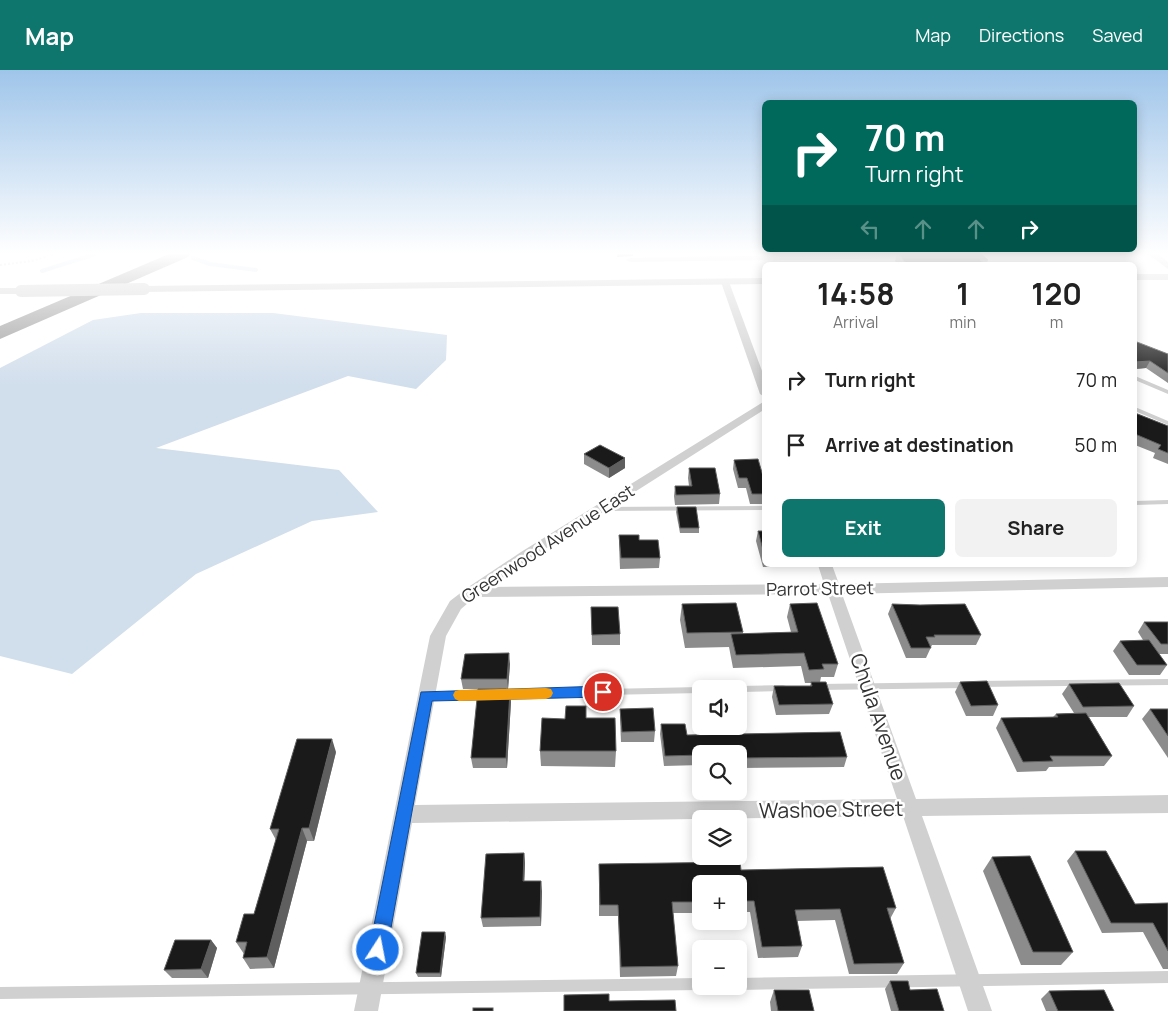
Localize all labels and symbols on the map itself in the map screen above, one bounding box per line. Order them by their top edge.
street label: Greenwood Avenue East [456,478,639,608]
street label: Parrot Street [766,575,874,601]
street label: Chula Avenue [844,649,914,784]
pin [582,671,624,713]
street label: Washoe Street [759,794,903,824]
position arrow [351,923,403,975]

